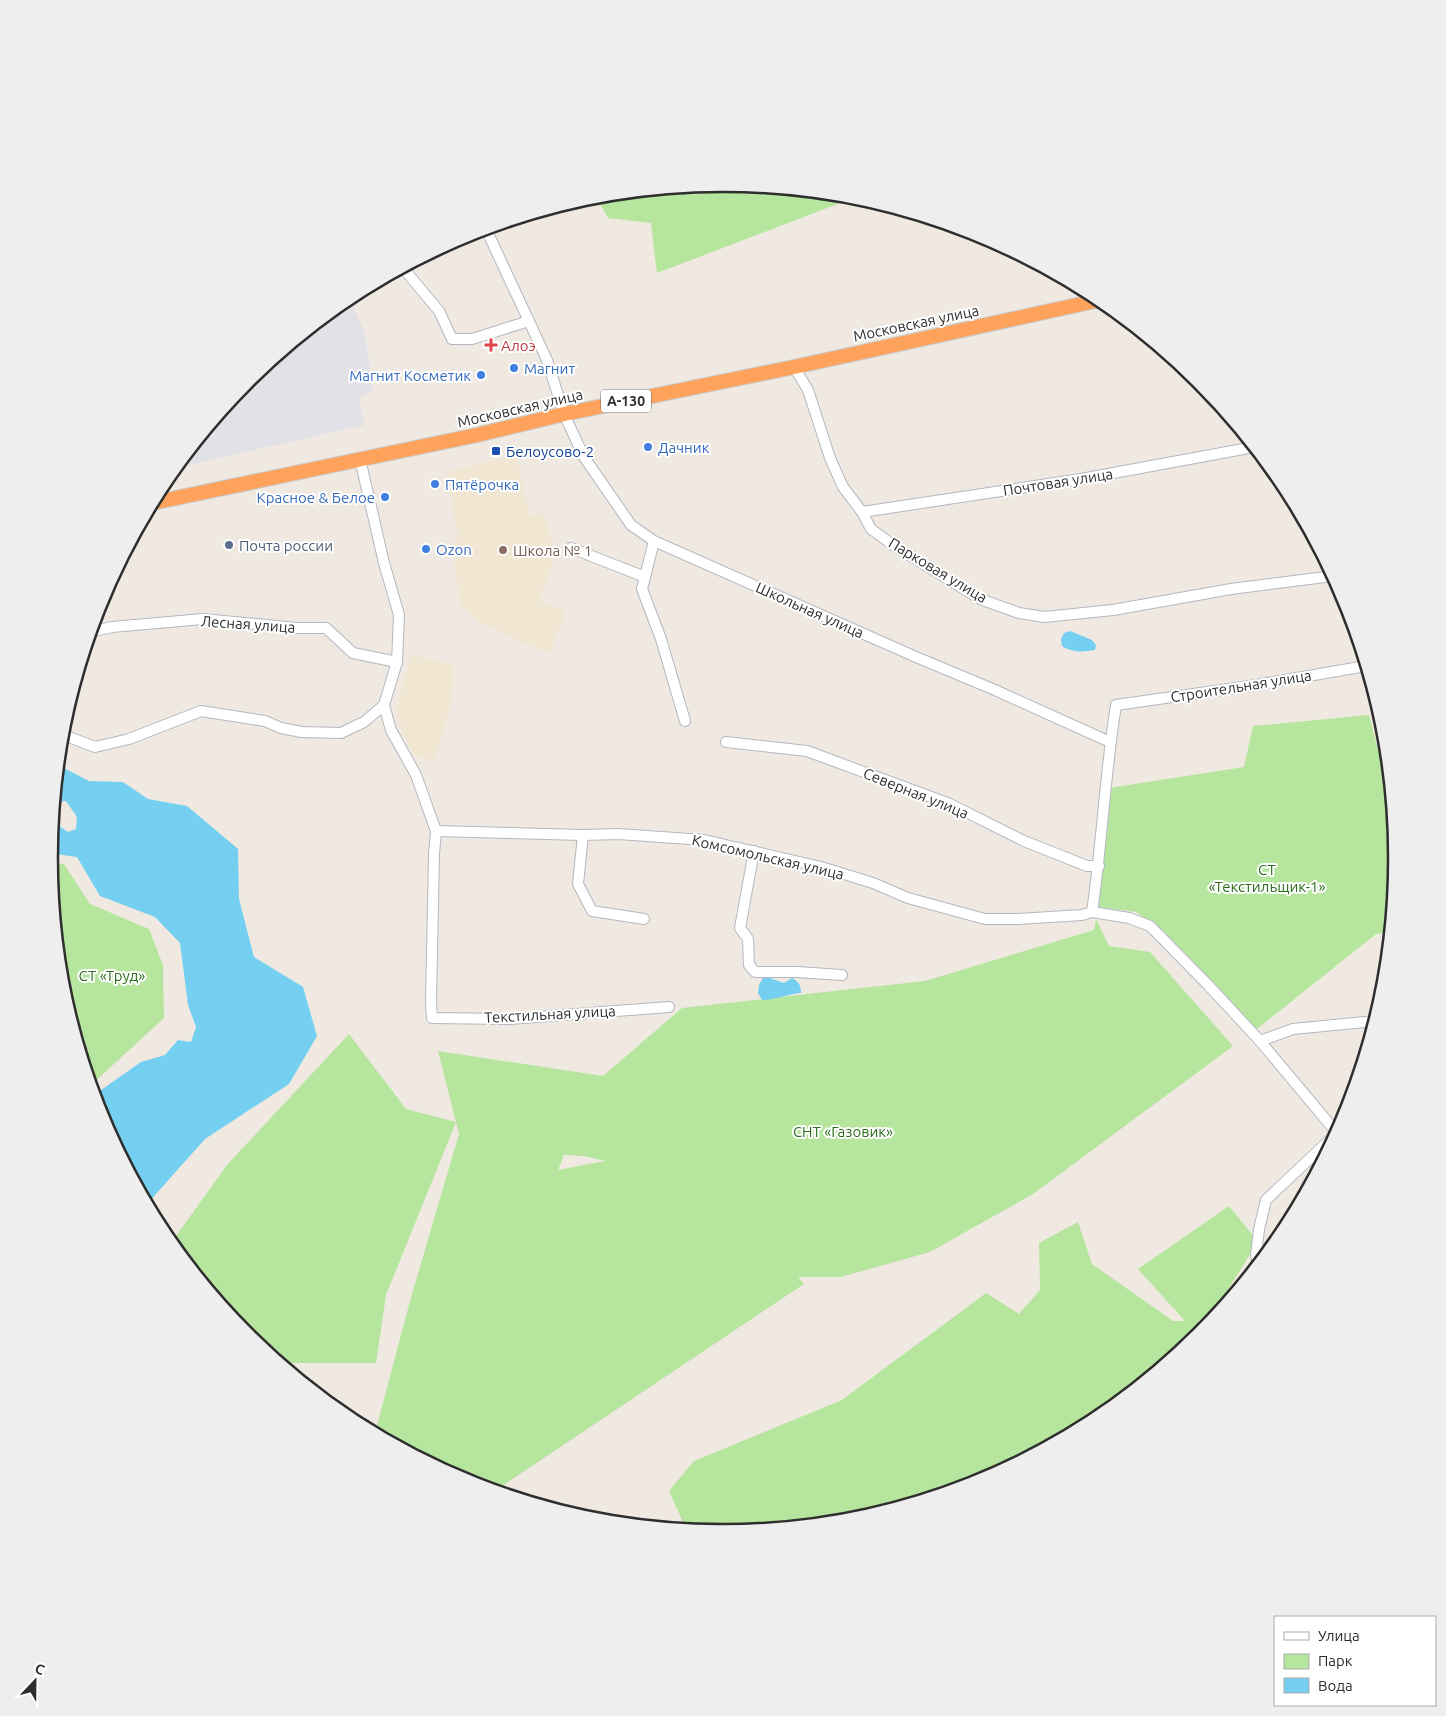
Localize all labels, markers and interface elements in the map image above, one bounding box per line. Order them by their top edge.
street label: Московская улица [852,301,980,345]
place label: Алоэ [501,337,536,354]
marker: Алоэ [485,339,497,351]
place label: Магнит [524,360,575,377]
marker: Магнит [508,362,520,374]
place label: Магнит Косметик [349,367,471,384]
marker: Магнит Косметик [475,369,487,381]
street label: Московская улица [456,385,584,431]
road number: А-130 [601,390,651,412]
place label: Дачник [658,439,710,456]
marker: Дачник [642,441,654,453]
place label: Белоусово-2 [506,443,594,460]
marker: Белоусово-2 [490,445,502,457]
street label: Почтовая улица [1002,465,1114,499]
place label: Пятёрочка [445,476,519,493]
marker: Пятёрочка [429,478,441,490]
place label: Красное & Белое [257,489,375,506]
marker: Красное & Белое [379,491,391,503]
street label: Парковая улица [886,534,990,606]
place label: Почта россии [239,537,333,554]
marker: Почта россии [223,539,235,551]
place label: Ozon [436,541,472,558]
place label: Школа № 1 [513,542,592,559]
marker: Ozon [420,543,432,555]
marker: Школа № 1 [497,544,509,556]
street label: Школьная улица [753,579,867,641]
street label: Лесная улица [200,612,296,636]
street label: Строительная улица [1169,666,1313,706]
street label: Северная улица [861,764,971,822]
street label: Комсомольская улица [690,831,846,883]
park label: СТ «Текстильщик-1» [1208,861,1326,895]
park label: СТ «Труд» [79,967,145,984]
street label: Текстильная улица [484,1002,616,1026]
park label: СНТ «Газовик» [793,1123,893,1140]
legend [1274,1616,1436,1706]
text: Улица [1318,1627,1360,1644]
text: Парк [1318,1652,1353,1669]
north arrow [10,1656,60,1706]
text: С [33,1660,47,1678]
text: Вода [1318,1677,1353,1694]

